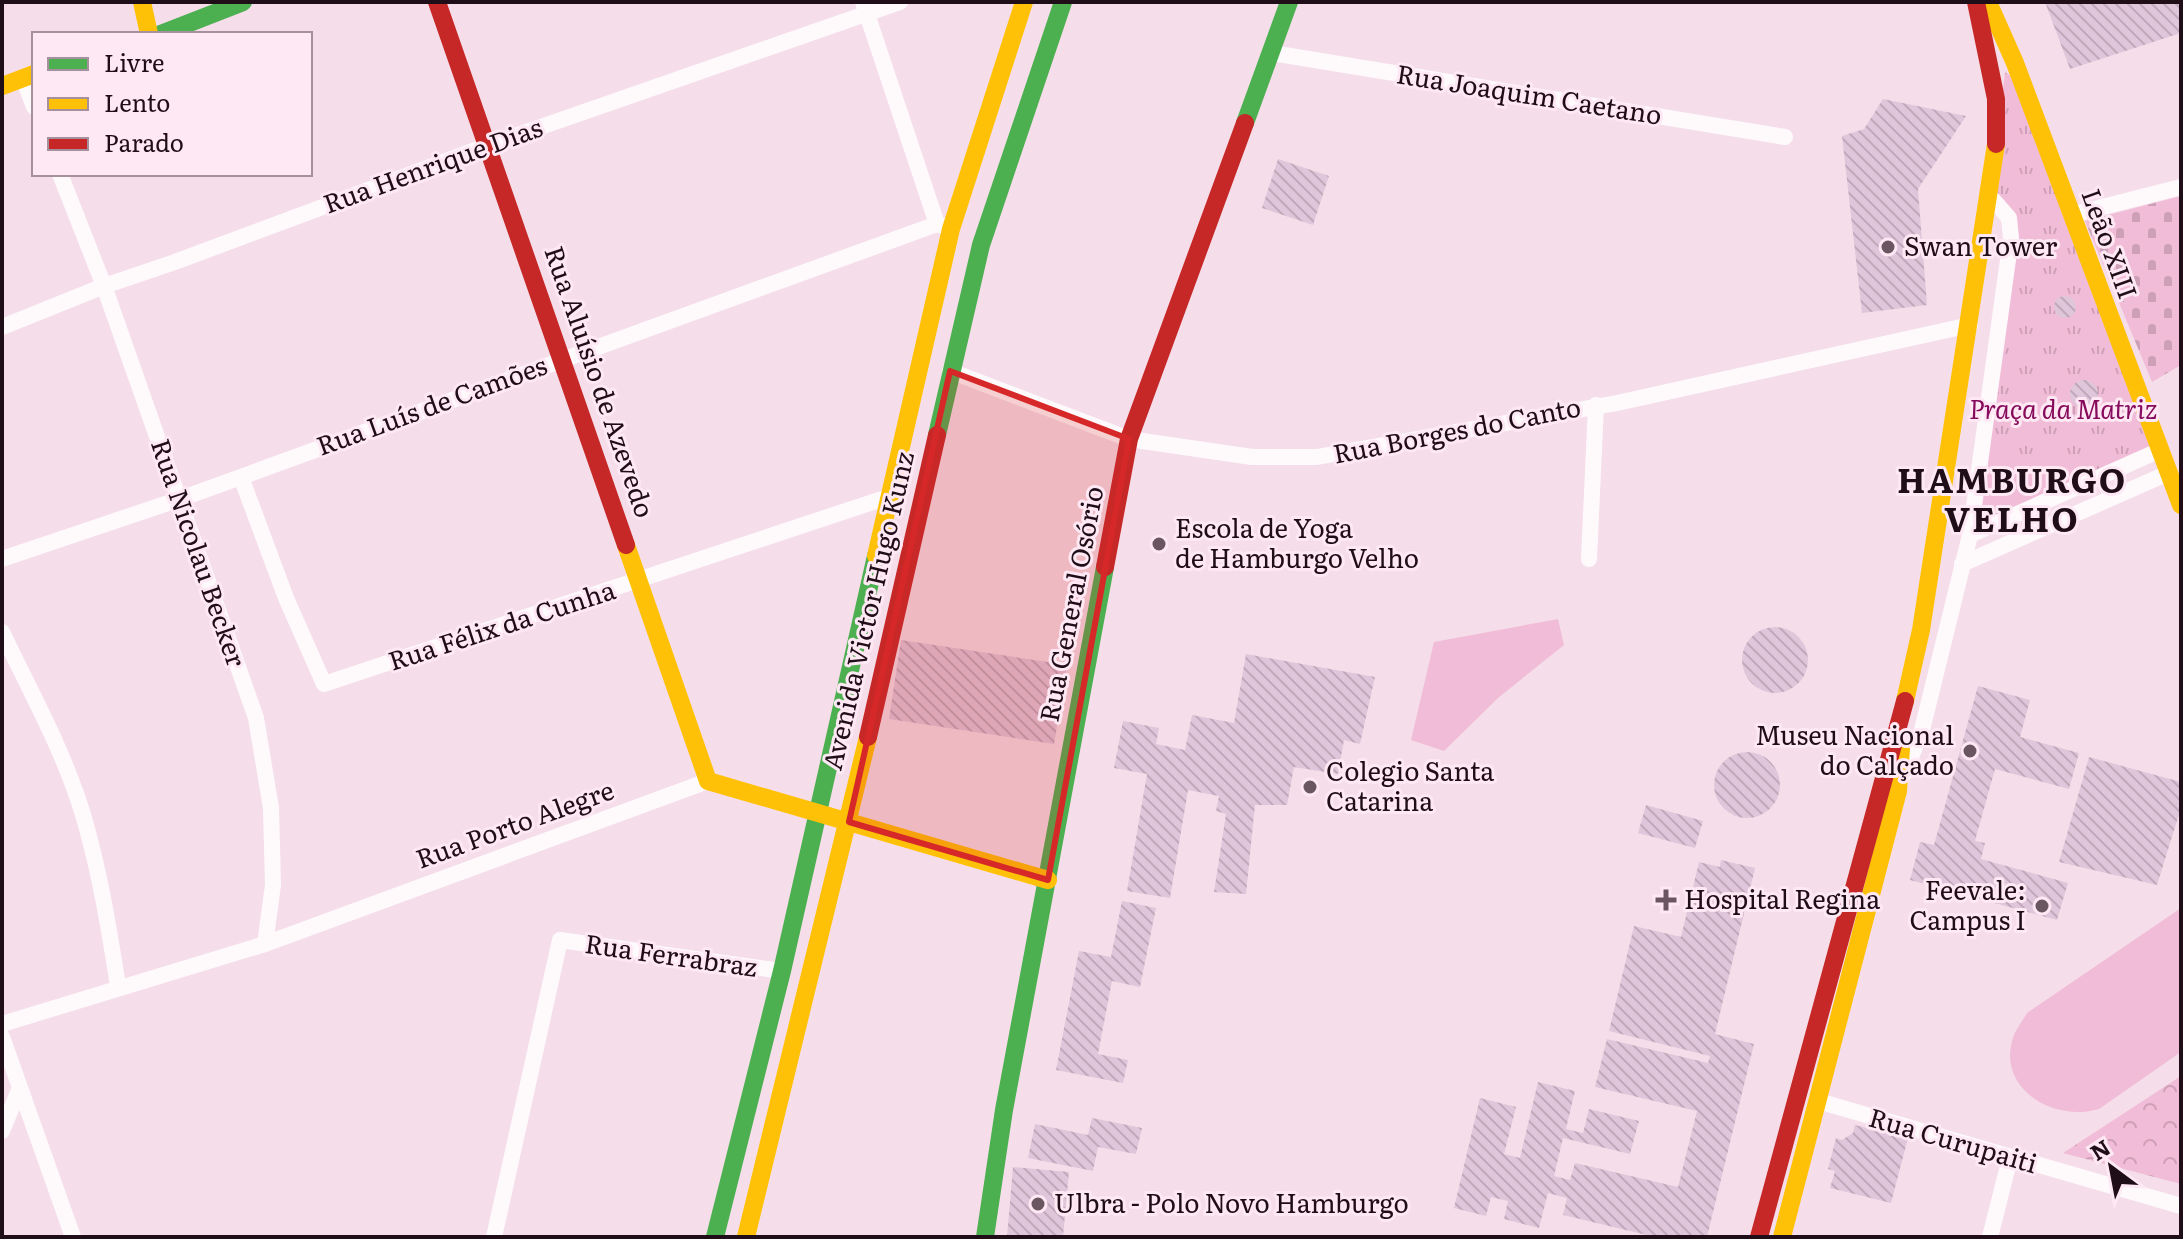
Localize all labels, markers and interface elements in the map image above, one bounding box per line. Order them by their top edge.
legend [32,32,312,176]
text: Livre [104,44,164,79]
street label: Rua Joaquim Caetano [1394,52,1665,133]
text: Lento [104,84,170,119]
street label: Rua Henrique Dias [317,106,547,221]
text: Parado [104,124,184,159]
street label: Leão XIII [2073,183,2149,304]
place label: Swan Tower [1904,225,2058,264]
marker: Swan Tower [1879,238,1897,256]
street label: Rua Aluísio de Azevedo [537,240,666,522]
street label: Rua Luís de Camões [310,344,552,463]
street label: Rua Borges do Canto [1329,385,1584,472]
park label: Praça da Matriz [1969,388,2157,427]
street label: Rua Nicolau Becker [143,433,258,672]
street label: Avenida Victor Hugo Kunz [811,447,922,774]
district label: HAMBURGO VELHO [1897,453,2127,542]
street label: Rua General Osório [1028,482,1112,725]
place label: Escola de Yoga de Hamburgo Velho [1175,507,1419,576]
marker: Escola de Yoga de Hamburgo Velho [1150,535,1168,553]
street label: Rua Félix da Cunha [383,569,620,679]
place label: Museu Nacional do Calçado [1755,714,1954,783]
marker: Museu Nacional do Calçado [1961,742,1979,760]
place label: Colegio Santa Catarina [1326,750,1494,819]
street label: Rua Porto Alegre [410,769,619,877]
marker: Colegio Santa Catarina [1301,778,1319,796]
place label: Feevale: Campus I [1909,869,2026,938]
place label: Hospital Regina [1684,878,1880,917]
marker: Hospital Regina [1655,889,1677,911]
marker: Feevale: Campus I [2033,897,2051,915]
street label: Rua Ferrabraz [583,922,760,985]
street label: Rua Curupaiti [1865,1096,2043,1181]
north arrow [2071,1127,2151,1207]
text: N [2083,1130,2116,1168]
place label: Ulbra - Polo Novo Hamburgo [1054,1182,1409,1221]
marker: Ulbra - Polo Novo Hamburgo [1029,1195,1047,1213]

